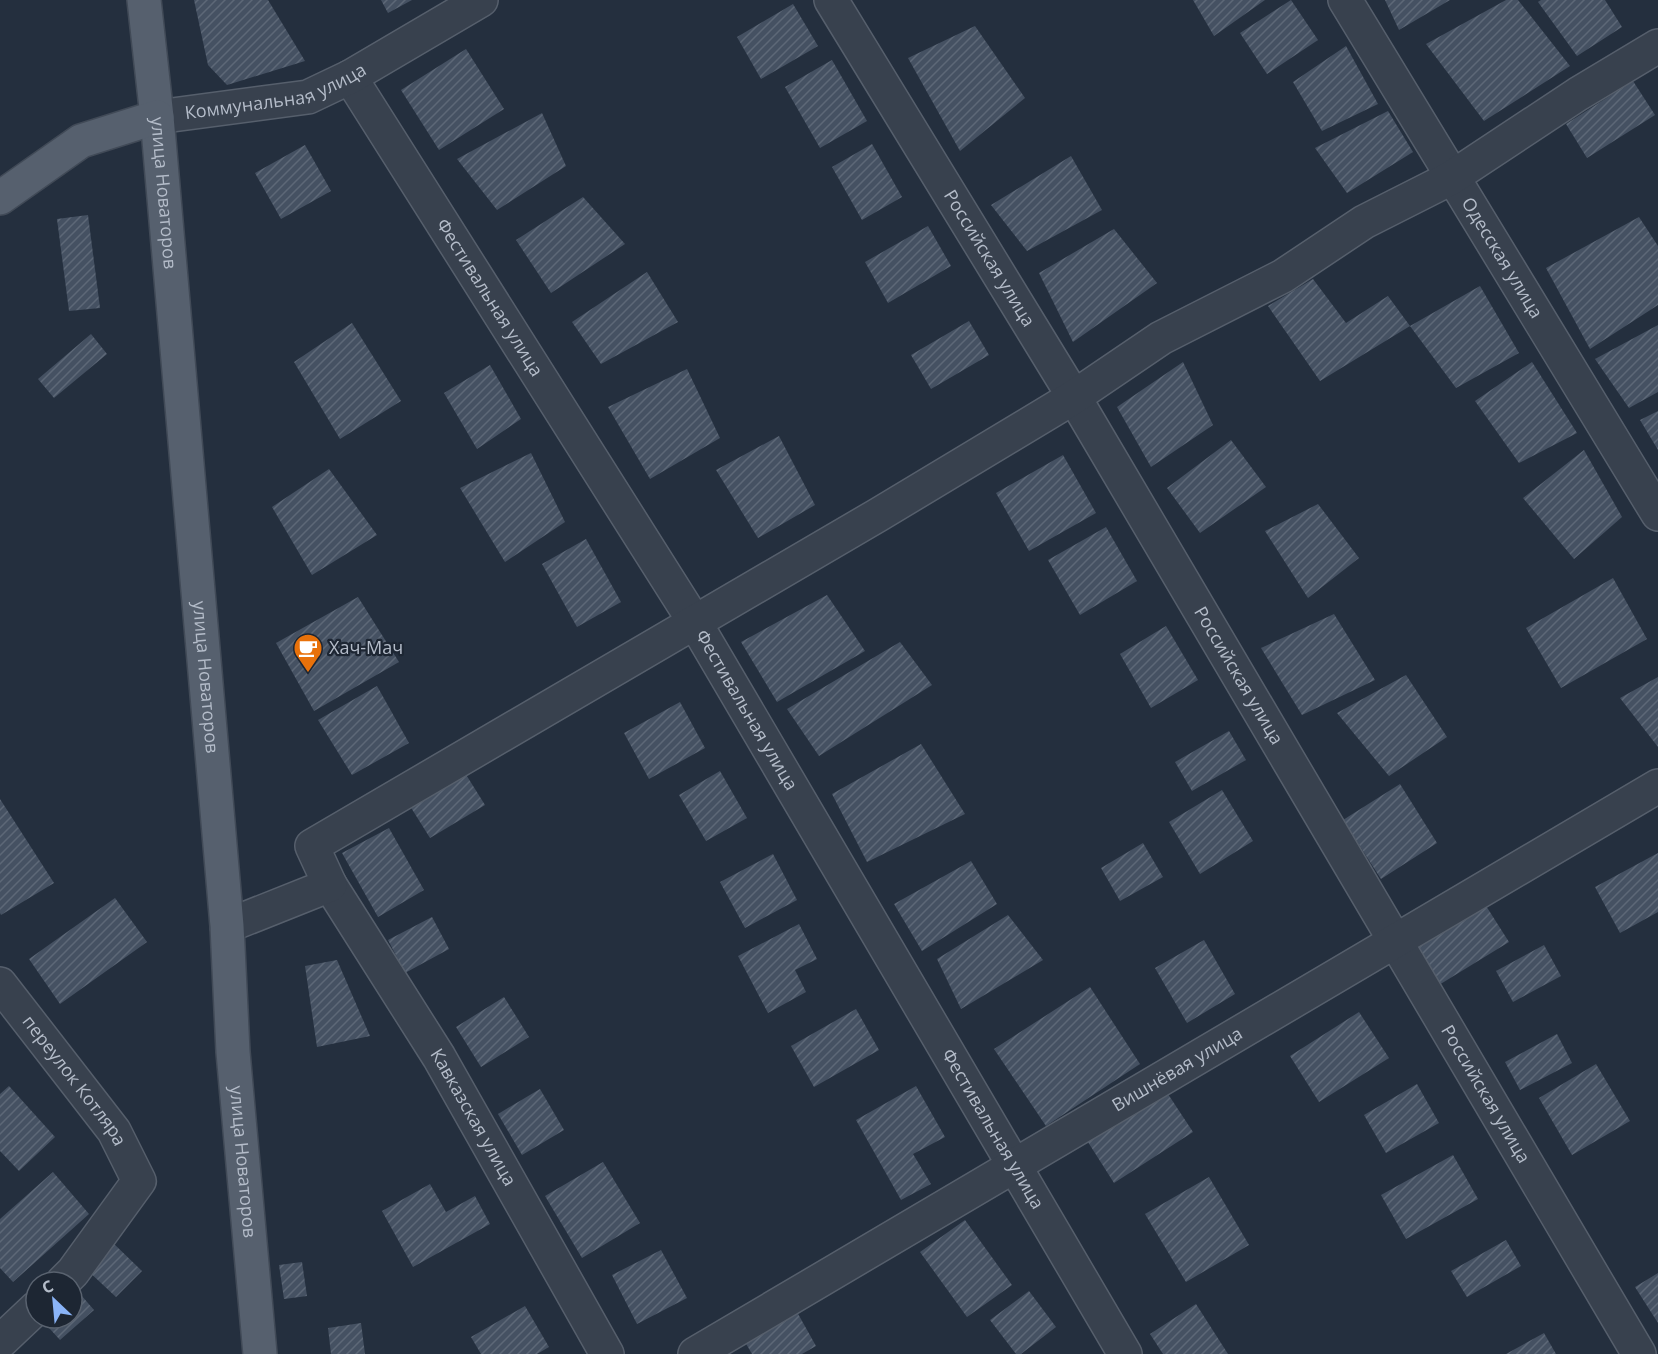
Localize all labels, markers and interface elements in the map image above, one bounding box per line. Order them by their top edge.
street label: Коммунальная улица [183,57,370,124]
street label: улица Новаторов [146,116,183,270]
street label: Российская улица [939,185,1041,331]
street label: Одесская улица [1457,192,1549,323]
street label: Фестивальная улица [431,214,549,381]
street label: улица Новаторов [188,600,225,754]
street label: Российская улица [1189,602,1289,749]
street label: Фестивальная улица [691,625,804,794]
cafe icon: Хач-Мач [292,632,324,674]
place label: Хач-Мач [329,635,403,659]
street label: переулок Котляра [18,1010,132,1149]
street label: Российская улица [1436,1020,1537,1167]
street label: Вишнёвая улица [1107,1021,1247,1116]
street label: Кавказская улица [426,1044,522,1190]
street label: Фестивальная улица [937,1044,1050,1213]
street label: улица Новаторов [225,1084,263,1239]
north arrow [24,1270,84,1330]
text: С [38,1274,57,1299]

